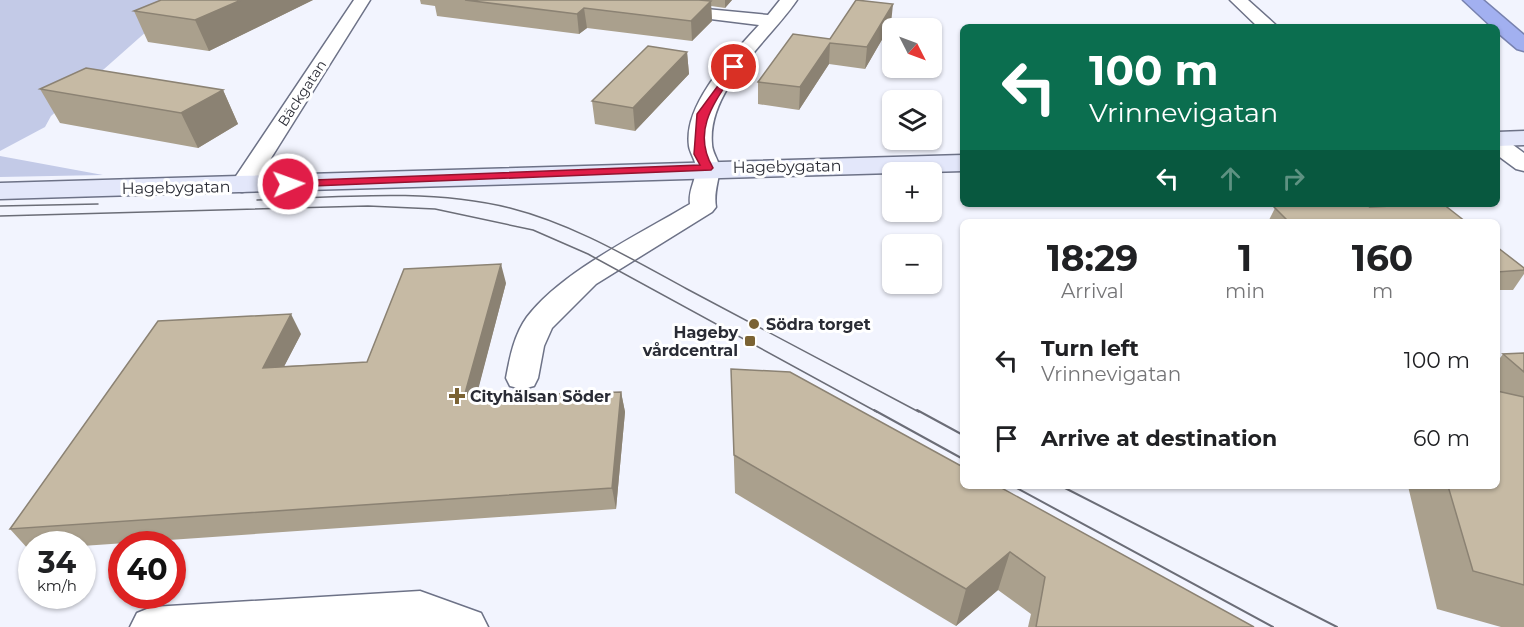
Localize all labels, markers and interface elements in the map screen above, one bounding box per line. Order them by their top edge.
north arrow [882,18,942,78]
map controls [882,18,942,294]
pin [708,41,759,92]
text: 100 m [1089,44,1218,96]
icon: left [990,48,1068,126]
icon: arrive [717,50,750,83]
street label: Bäckgatan [274,56,330,130]
button: layers [882,90,942,150]
text: Vrinnevigatan [1089,96,1278,129]
position arrow [256,152,320,216]
street label: Hagebygatan [732,156,842,177]
button: + [882,162,942,222]
icon: left [1151,162,1184,195]
icon: ahead [1214,162,1247,195]
icon: right [1277,162,1310,195]
street label: Hagebygatan [121,177,231,198]
button: − [882,234,942,294]
text: 18:29 [1047,236,1138,280]
text: 1 [1238,236,1252,280]
text: 160 [1352,236,1413,280]
text: Arrival [1061,279,1124,303]
text: min [1225,279,1265,303]
text: m [1372,279,1393,303]
place label: Södra torget [766,315,871,334]
marker: Södra torget [747,317,761,331]
place label: Hageby vårdcentral [642,323,738,360]
marker: Hageby vårdcentral [743,334,757,348]
text: Turn left [1041,335,1139,362]
icon: left [990,344,1023,377]
text: 100 m [1404,347,1470,374]
text: Vrinnevigatan [1041,362,1181,386]
marker: Cityhälsan Söder [448,387,466,405]
place label: Cityhälsan Söder [470,387,611,406]
icon: arrive [990,422,1023,455]
text: Arrive at destination [1041,425,1277,452]
text: 60 m [1413,425,1470,452]
speed limit sign: 40 [108,531,186,609]
text: 34 [38,544,76,581]
text: km/h [37,576,77,595]

